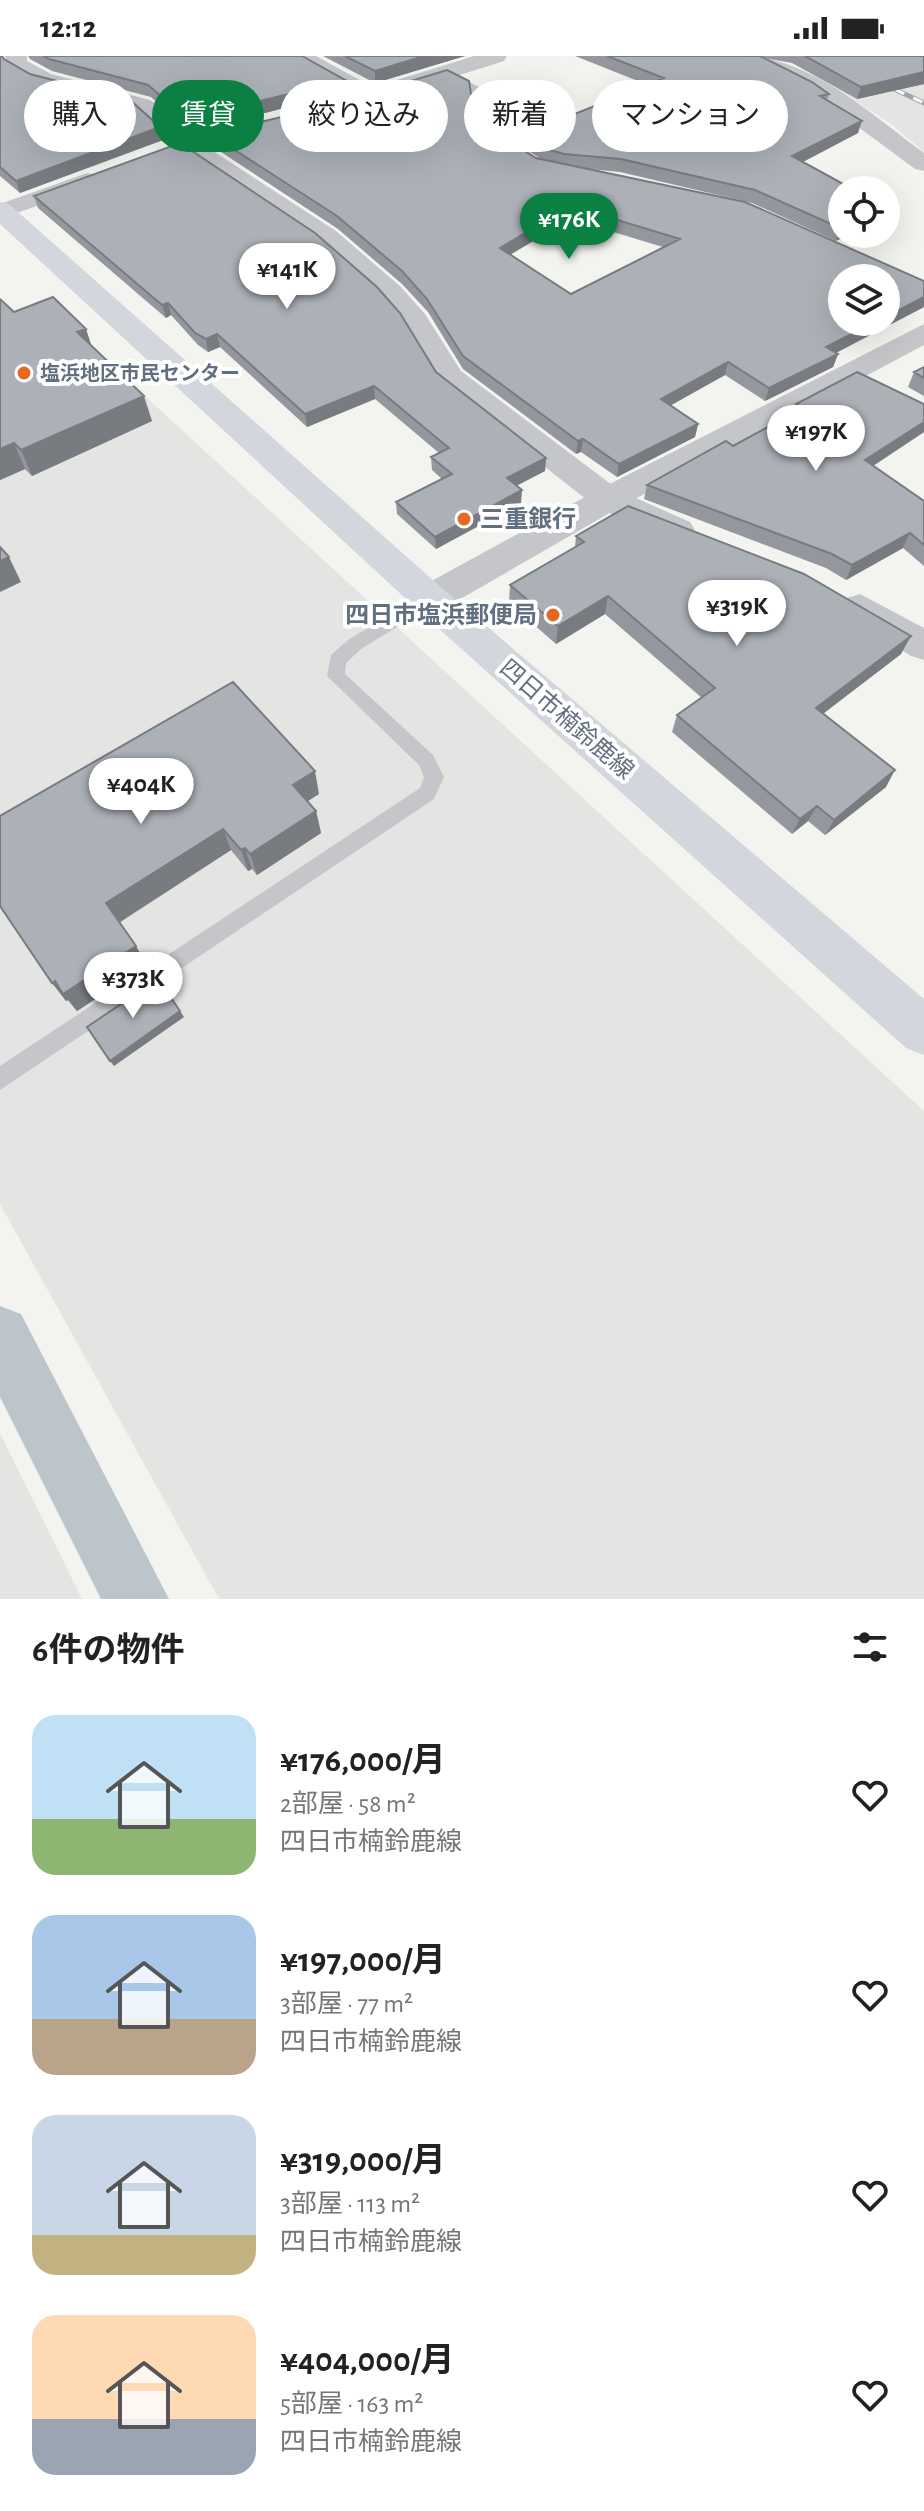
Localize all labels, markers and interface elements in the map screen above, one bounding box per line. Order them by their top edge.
text: 12:12 [40,13,97,43]
chip: 購入 [24,80,136,152]
chip: 賃貸 [152,80,264,152]
chip: 絞り込み [280,80,448,152]
chip: 新着 [464,80,576,152]
chip: マンション [592,80,788,152]
map controls [828,176,900,336]
button: locate [828,176,900,248]
pin: ¥176K [513,193,625,261]
text: ¥176K [538,206,600,232]
pin: ¥141K [231,243,343,311]
text: ¥141K [257,256,317,282]
button: layers [828,264,900,336]
place label: 塩浜地区市民センター [40,362,240,384]
marker: 塩浜地区市民センター [15,364,33,382]
pin: ¥197K [760,405,872,473]
text: ¥197K [785,418,847,444]
place label: 三重銀行 [480,506,576,532]
marker: 三重銀行 [455,510,473,528]
pin: ¥319K [681,580,793,648]
text: ¥319K [706,593,768,619]
place label: 四日市塩浜郵便局 [345,602,537,628]
marker: 四日市塩浜郵便局 [544,606,562,624]
street label: 四日市楠鈴鹿線 [495,654,639,784]
pin: ¥404K [85,758,197,826]
text: ¥404K [107,771,175,797]
pin: ¥373K [77,952,189,1020]
text: ¥373K [102,965,164,991]
icon: filters [848,1625,892,1669]
text: 6件の物件 [32,1634,184,1668]
text: ¥176,000/月 [280,1744,446,1778]
icon: home [96,1747,192,1843]
icon: heart [848,1773,892,1817]
text: 2部屋 · 58 m² [280,1791,416,1817]
text: 四日市楠鈴鹿線 [280,1829,462,1855]
text: ¥197,000/月 [280,1944,446,1978]
icon: home [96,1947,192,2043]
icon: heart [848,1973,892,2017]
text: 3部屋 · 77 m² [280,1991,413,2017]
text: 四日市楠鈴鹿線 [280,2029,462,2055]
text: ¥319,000/月 [280,2144,446,2178]
icon: home [96,2147,192,2243]
icon: heart [848,2173,892,2217]
text: 3部屋 · 113 m² [280,2191,420,2217]
text: 四日市楠鈴鹿線 [280,2229,462,2255]
text: ¥404,000/月 [280,2344,454,2378]
icon: home [96,2347,192,2443]
icon: heart [848,2373,892,2417]
text: 5部屋 · 163 m² [280,2391,423,2417]
text: 四日市楠鈴鹿線 [280,2429,462,2455]

